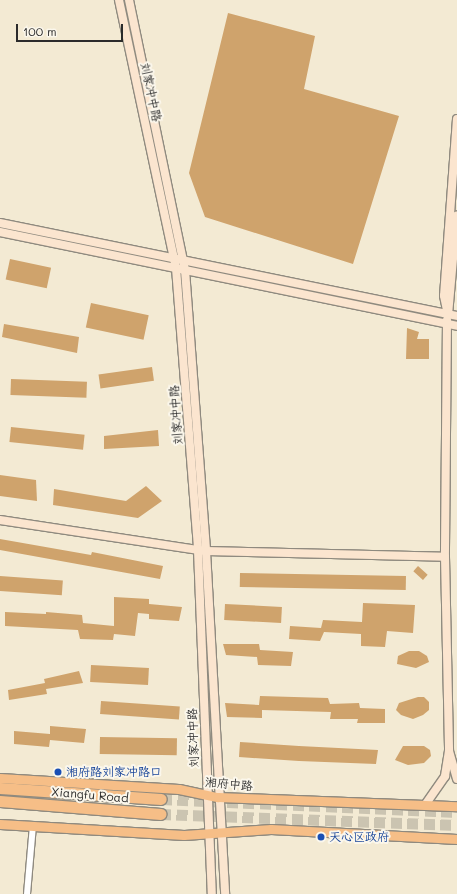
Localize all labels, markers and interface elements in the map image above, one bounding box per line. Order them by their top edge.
scale bar [18,16,125,42]
text: 100 m [23,23,57,39]
street label: 刘家冲中路 [138,61,164,123]
street label: 刘家冲中路 [167,385,185,445]
street label: 刘家冲中路 [185,708,201,768]
place label: 湘府路刘家冲路口 [66,765,162,779]
marker: 湘府路刘家冲路口 [53,767,63,777]
street label: 湘府中路 [204,775,254,793]
street label: Xiangfu Road [51,784,129,806]
place label: 天心区政府 [329,830,389,844]
marker: 天心区政府 [316,832,326,842]

